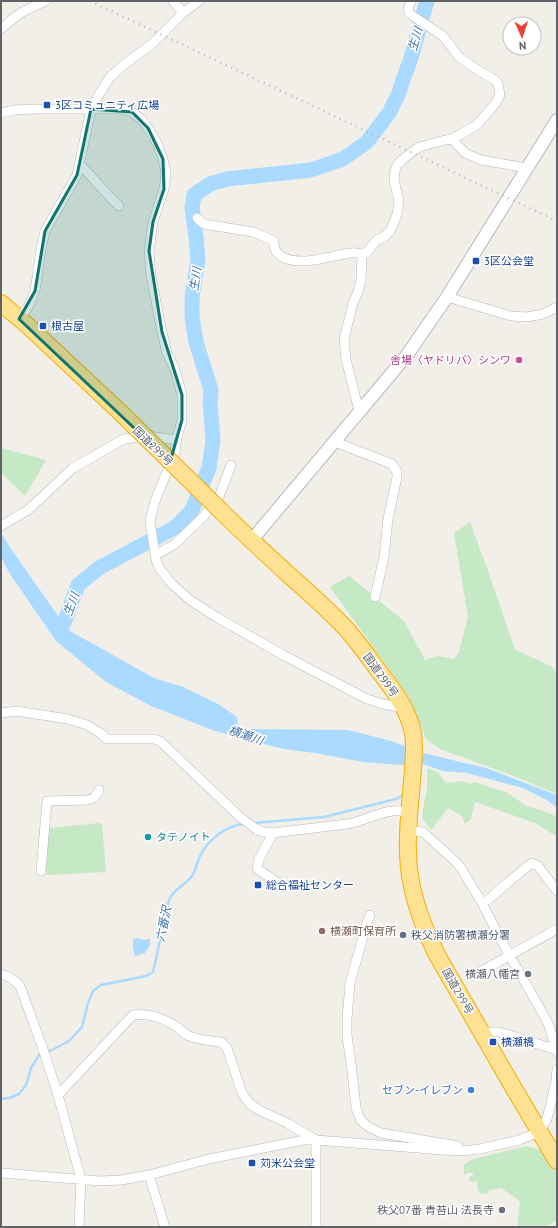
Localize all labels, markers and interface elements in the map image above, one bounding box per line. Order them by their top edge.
north arrow [502,16,542,56]
water label: 生川 [404,23,426,53]
text: N [519,39,527,53]
place label: 3区コミュニティ広場 [55,98,159,112]
marker: 3区コミュニティ広場 [42,100,52,110]
place label: 3区公会堂 [484,254,534,268]
marker: 3区公会堂 [471,256,481,266]
water label: 生川 [186,264,205,292]
place label: 根古屋 [51,319,84,333]
marker: 根古屋 [38,321,48,331]
place label: 舎場〈ヤドリバ〉シンワ [390,353,511,367]
marker: 舎場〈ヤドリバ〉シンワ [514,355,524,365]
street label: 国道299号 [130,423,176,469]
water label: 生川 [60,588,83,618]
street label: 国道299号 [360,650,402,700]
water label: 横瀬川 [227,722,267,749]
place label: タテノイト [156,830,211,844]
marker: タテノイト [143,832,153,842]
place label: 総合福祉センター [266,878,354,892]
marker: 総合福祉センター [253,880,263,890]
water label: 六番沢 [152,903,174,943]
place label: 横瀬町保育所 [330,924,397,938]
marker: 横瀬町保育所 [317,926,327,936]
place label: 秩父消防署横瀬分署 [411,928,510,942]
marker: 秩父消防署横瀬分署 [398,930,408,940]
street label: 国道299号 [439,965,477,1017]
place label: 横瀬八幡宮 [465,967,520,981]
marker: 横瀬八幡宮 [523,969,533,979]
place label: 横瀬橋 [501,1035,534,1049]
marker: 横瀬橋 [488,1037,498,1047]
place label: セブン-イレブン [382,1083,463,1097]
marker: セブン-イレブン [466,1085,476,1095]
place label: 苅米公会堂 [260,1156,315,1170]
marker: 苅米公会堂 [247,1158,257,1168]
place label: 秩父07番 青苔山 法長寺 [377,1203,494,1217]
marker: 秩父07番 青苔山 法長寺 [497,1205,507,1215]

